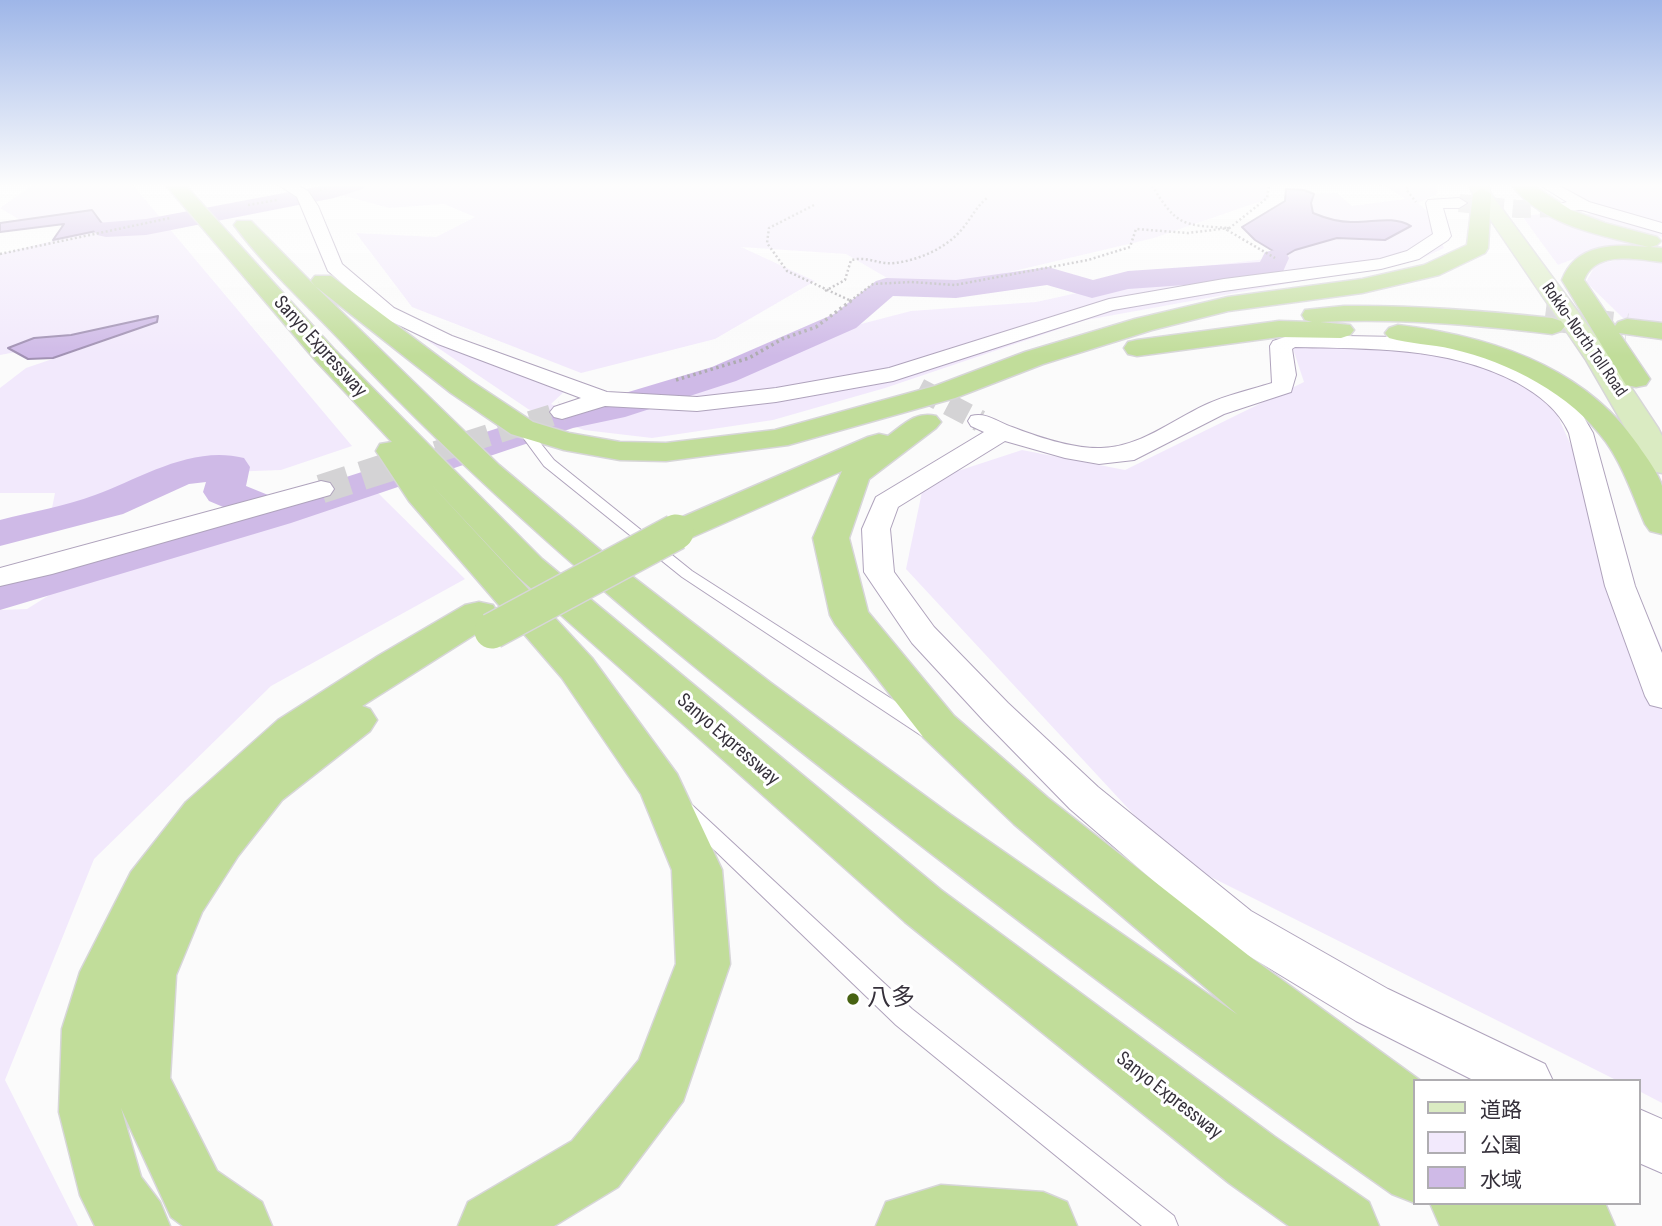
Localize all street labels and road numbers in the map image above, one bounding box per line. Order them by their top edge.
street label: Rokko-North Toll Road [1537,279,1631,401]
street label: Sanyo Expressway [268,291,372,403]
street label: Sanyo Expressway [672,689,784,791]
street label: Sanyo Expressway [1111,1047,1227,1145]

